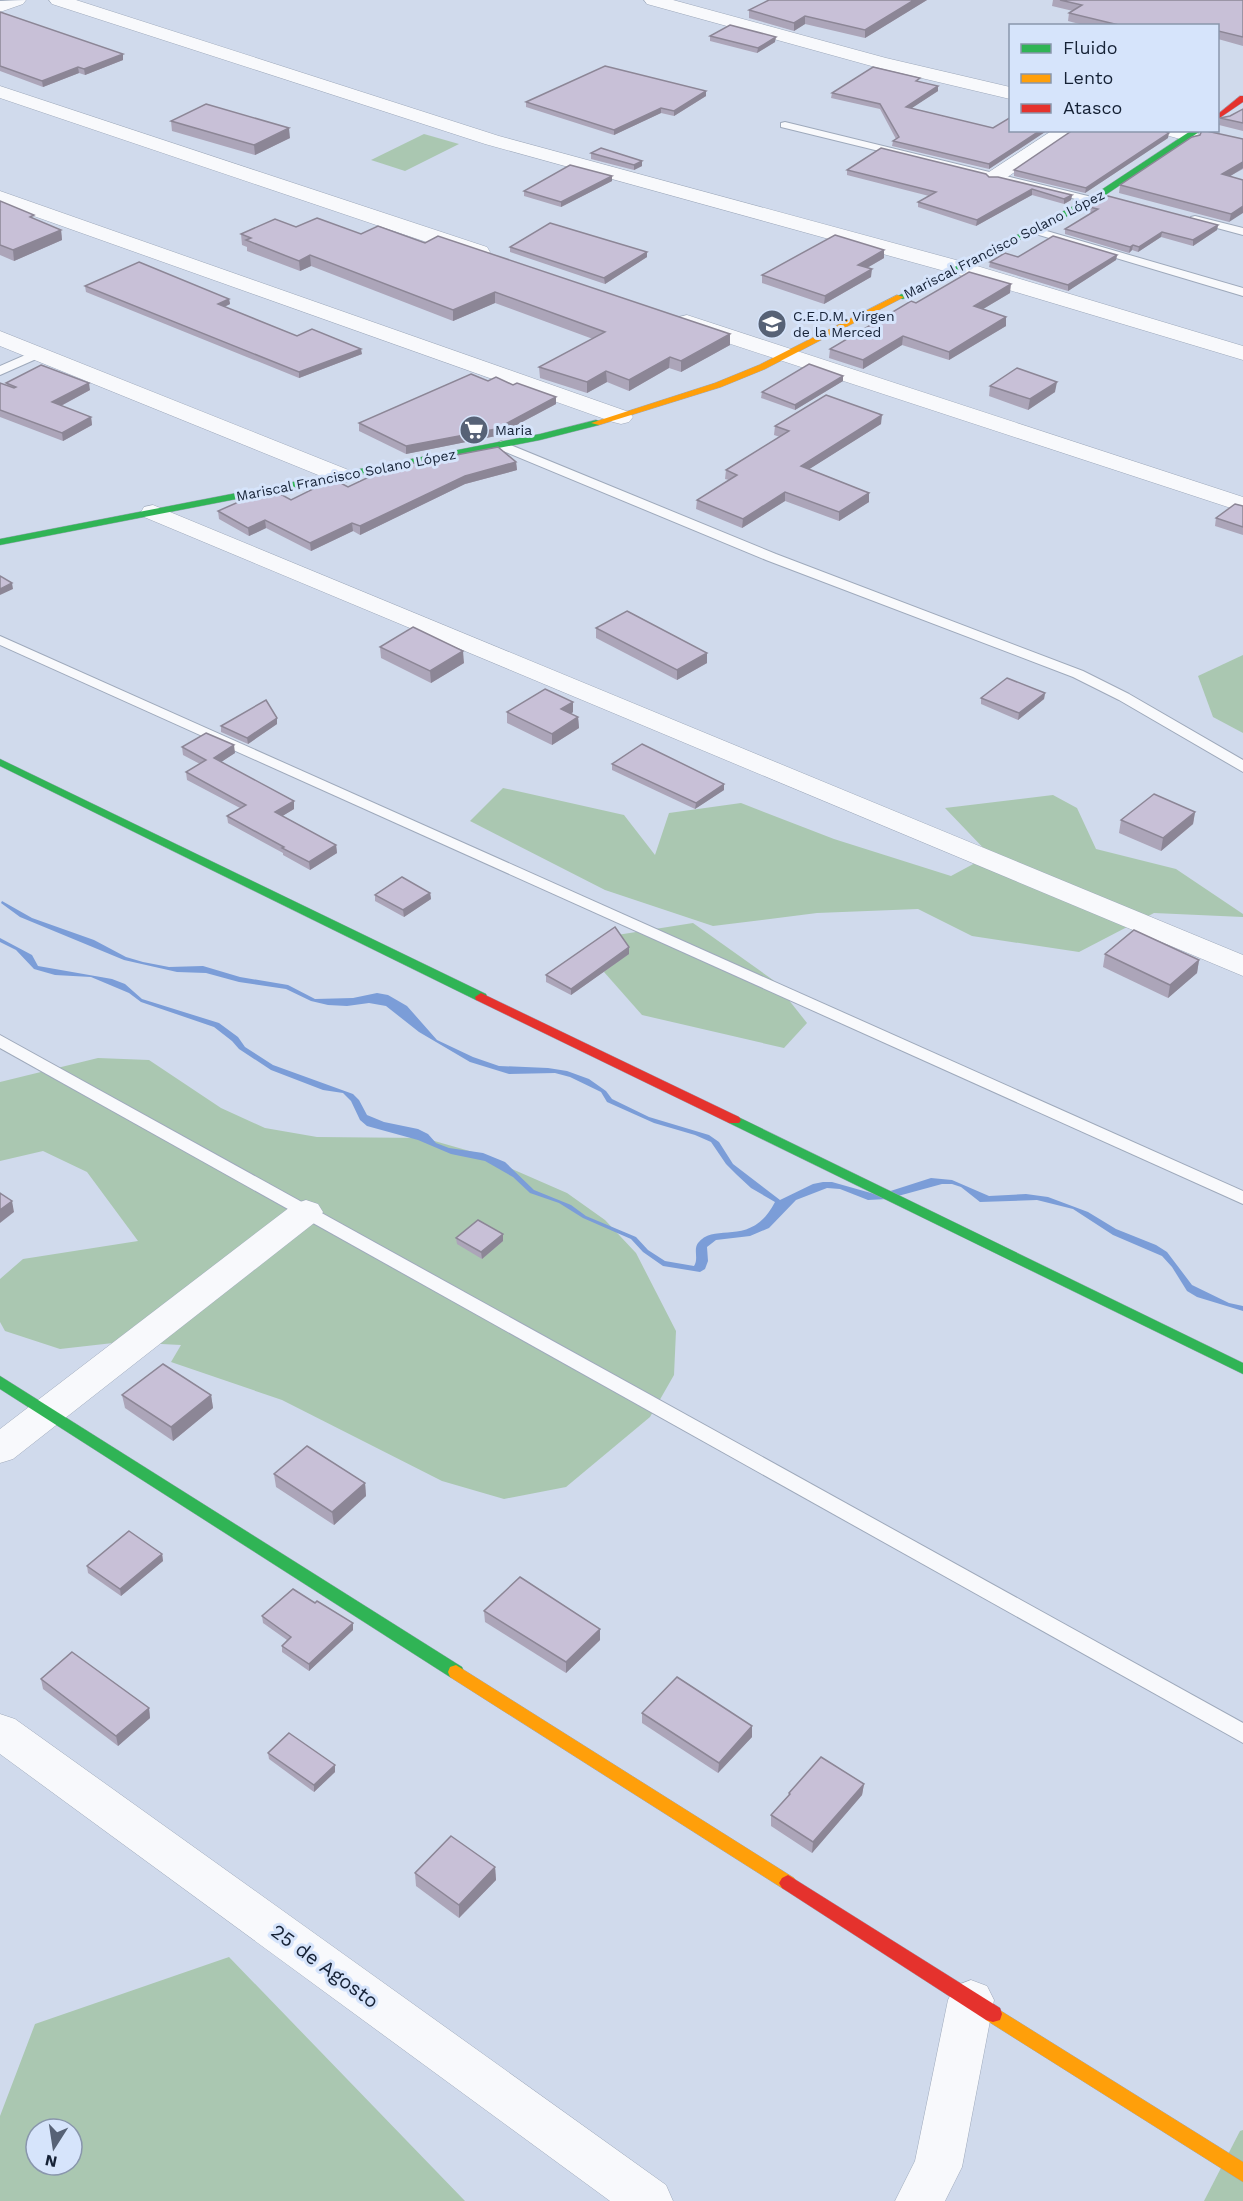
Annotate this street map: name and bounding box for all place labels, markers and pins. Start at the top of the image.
school or university icon: C.E.D.M. Virgen de la Merced [756,308,788,340]
place label: C.E.D.M. Virgen de la Merced [793,308,895,340]
supermarket icon: Maria [458,414,490,446]
place label: Maria [495,422,532,438]

